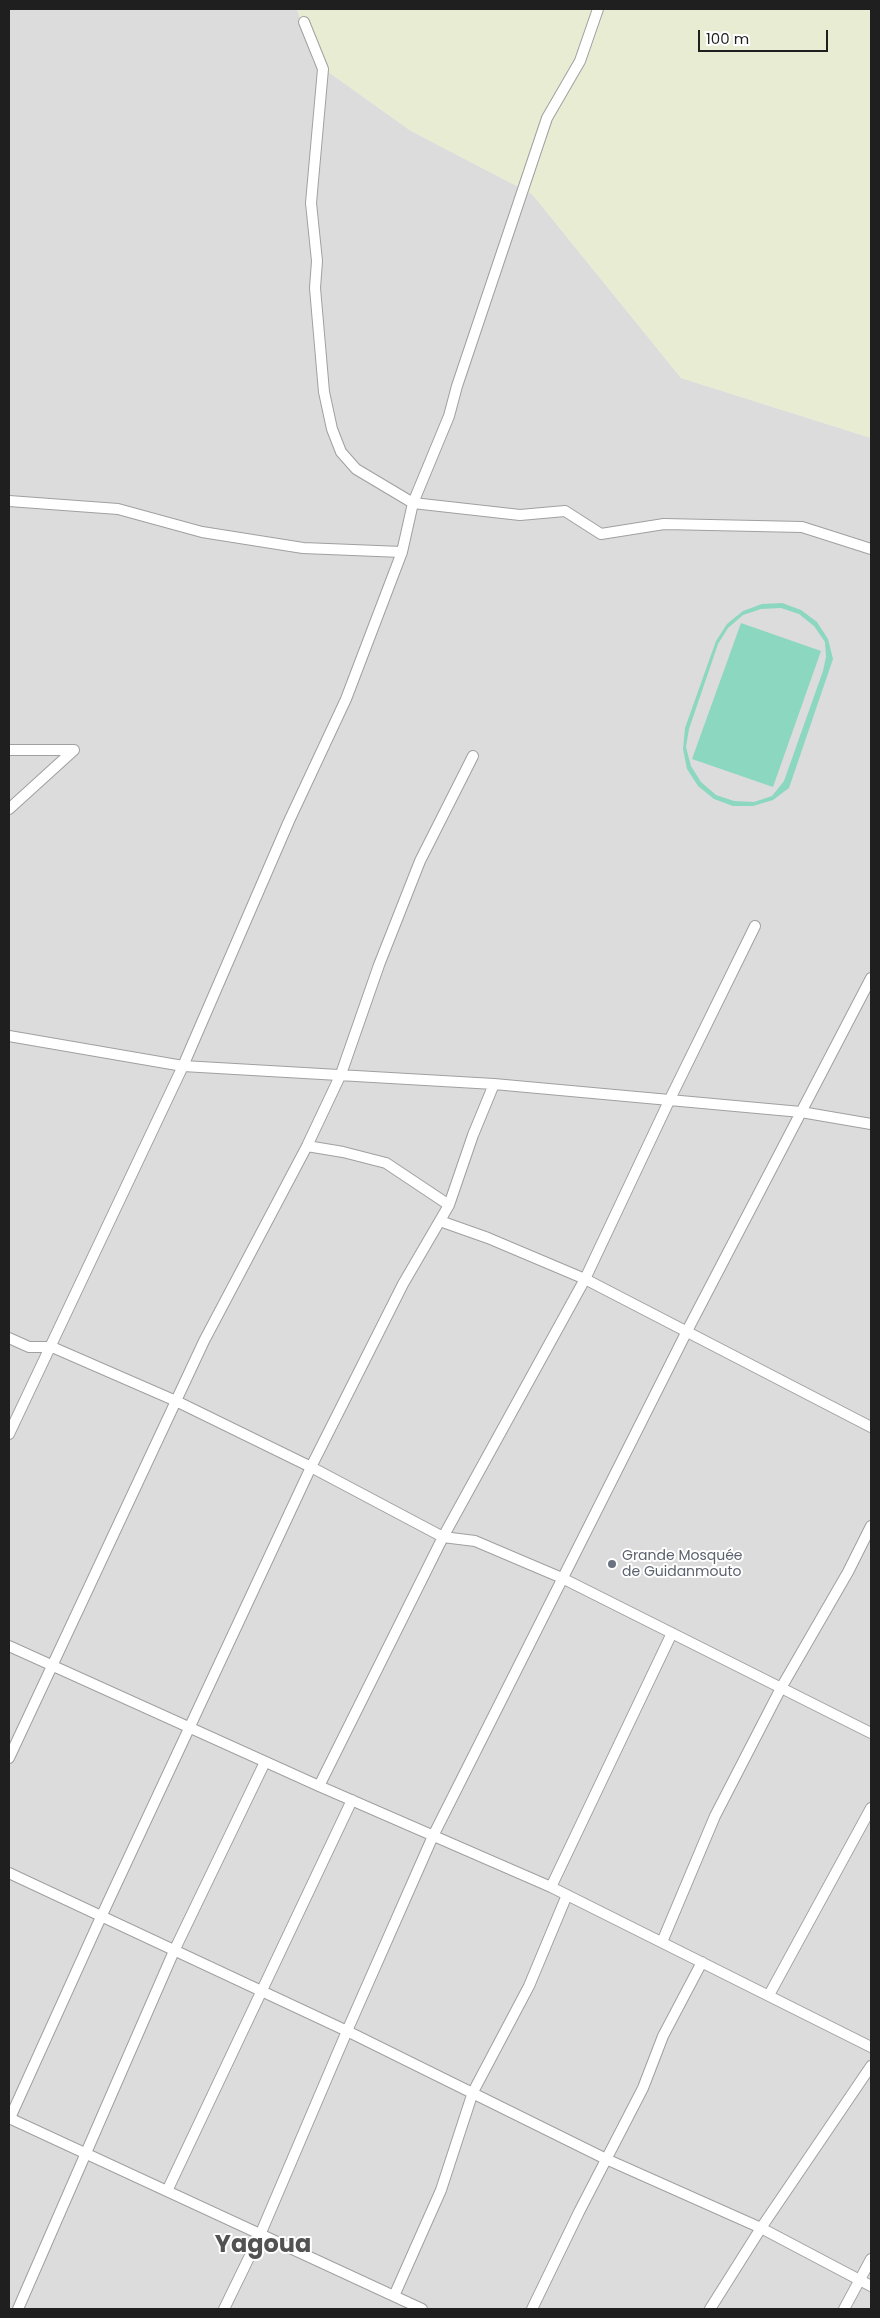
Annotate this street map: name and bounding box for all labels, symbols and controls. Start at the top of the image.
scale bar [700,20,830,52]
text: 100 m [706,28,749,49]
place label: Grande Mosquée de Guidanmouto [622,1548,743,1580]
marker: Grande Mosquée de Guidanmouto [606,1558,618,1570]
district label: Yagoua [215,2232,311,2260]

